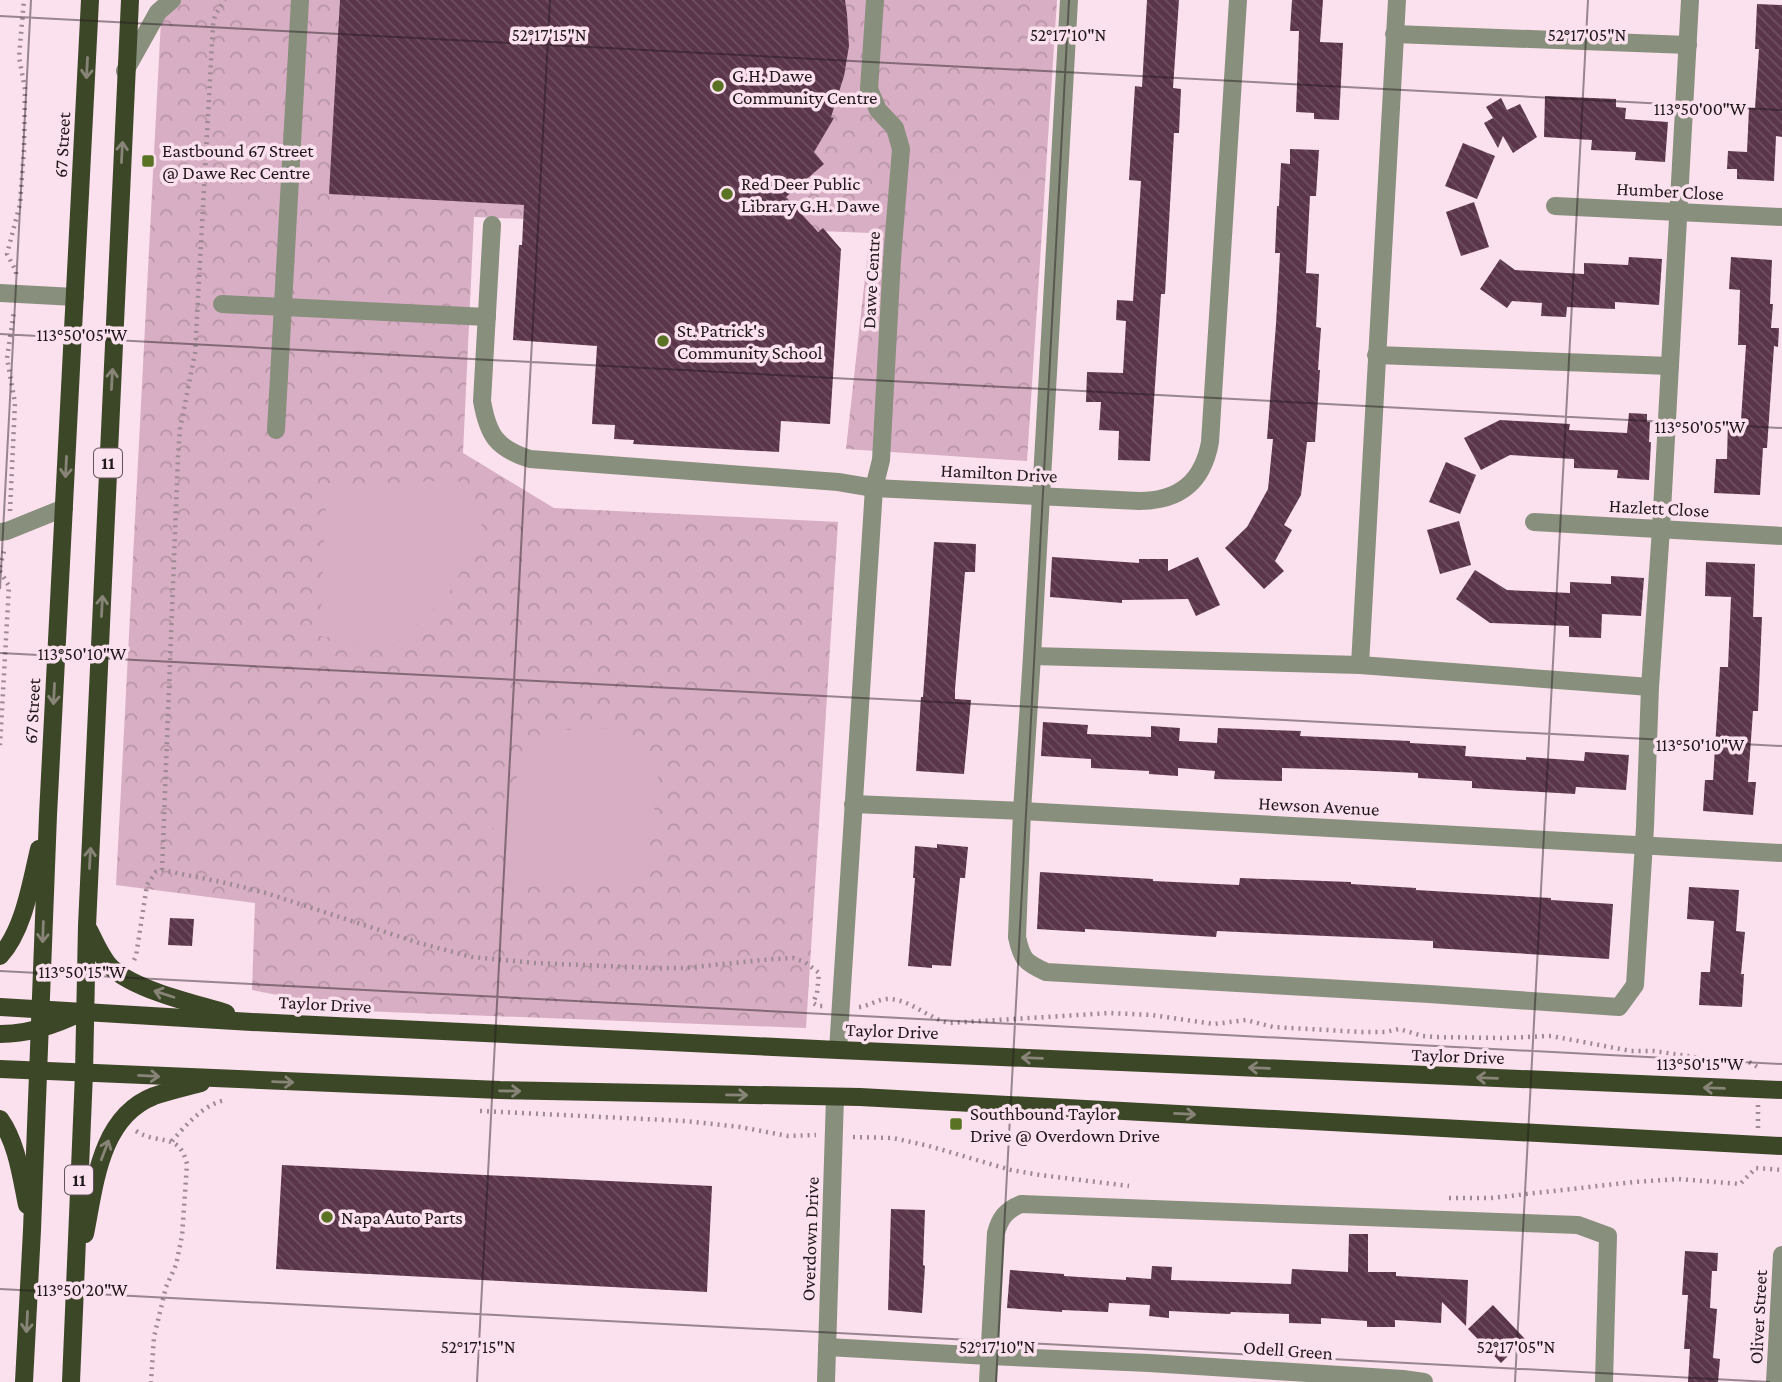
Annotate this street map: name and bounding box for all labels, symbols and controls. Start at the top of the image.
text: 52°17'15"N [511,25,587,45]
text: 52°17'10"N [1030,25,1107,45]
text: 52°17'05"N [1548,25,1627,45]
one-way arrow [80,56,93,79]
place label: G.H. Dawe Community Centre [732,65,877,108]
marker: G.H. Dawe Community Centre [710,78,726,94]
text: 113°50'00"W [1654,99,1747,119]
street label: 67 Street [50,111,74,178]
place label: Eastbound 67 Street @ Dawe Rec Centre [162,140,314,183]
one-way arrow [115,141,128,164]
marker: Eastbound 67 Street @ Dawe Rec Centre [140,153,156,169]
place label: Red Deer Public Library G.H. Dawe [741,173,880,216]
street label: Humber Close [1616,178,1724,204]
marker: Red Deer Public Library G.H. Dawe [719,186,735,202]
street label: Dawe Centre [858,231,884,329]
place label: St. Patrick's Community School [677,320,823,363]
text: 113°50'05"W [37,325,128,345]
marker: St. Patrick's Community School [655,333,671,349]
one-way arrow [105,368,118,391]
text: 113°50'05"W [1655,417,1746,437]
road number: 11 [94,448,122,477]
one-way arrow [59,455,72,478]
street label: Hamilton Drive [940,459,1058,487]
street label: Hazlett Close [1608,495,1710,521]
one-way arrow [95,595,108,618]
text: 113°50'10"W [38,644,127,664]
street label: 67 Street [20,677,44,744]
one-way arrow [47,682,60,705]
text: 113°50'10"W [1656,735,1745,755]
street label: Hewson Avenue [1258,792,1380,820]
one-way arrow [84,847,97,870]
one-way arrow [37,921,50,944]
text: 113°50'15"W [38,962,126,982]
one-way arrow [153,986,175,999]
street label: Taylor Drive [278,991,372,1017]
street label: Taylor Drive [845,1019,939,1043]
street label: Taylor Drive [1411,1044,1505,1068]
one-way arrow [1021,1052,1044,1065]
text: 113°50'15"W [1656,1054,1744,1074]
one-way arrow [1248,1062,1271,1075]
one-way arrow [137,1070,160,1083]
one-way arrow [1475,1071,1498,1084]
one-way arrow [271,1075,294,1088]
one-way arrow [1703,1081,1726,1094]
one-way arrow [498,1084,521,1097]
one-way arrow [726,1088,749,1102]
place label: Southbound Taylor Drive @ Overdown Drive [970,1103,1160,1146]
one-way arrow [1173,1108,1196,1121]
marker: Southbound Taylor Drive @ Overdown Drive [948,1116,964,1132]
one-way arrow [100,1139,113,1161]
road number: 11 [65,1166,93,1195]
street label: Overdown Drive [797,1176,823,1302]
place label: Napa Auto Parts [341,1207,463,1228]
marker: Napa Auto Parts [319,1209,335,1225]
street label: Oliver Street [1745,1269,1771,1365]
text: 113°50'20"W [36,1280,128,1300]
one-way arrow [20,1310,33,1333]
street label: Odell Green [1242,1336,1334,1364]
text: 52°17'15"N [440,1337,516,1357]
text: 52°17'10"N [959,1337,1036,1357]
text: 52°17'05"N [1477,1337,1556,1357]

